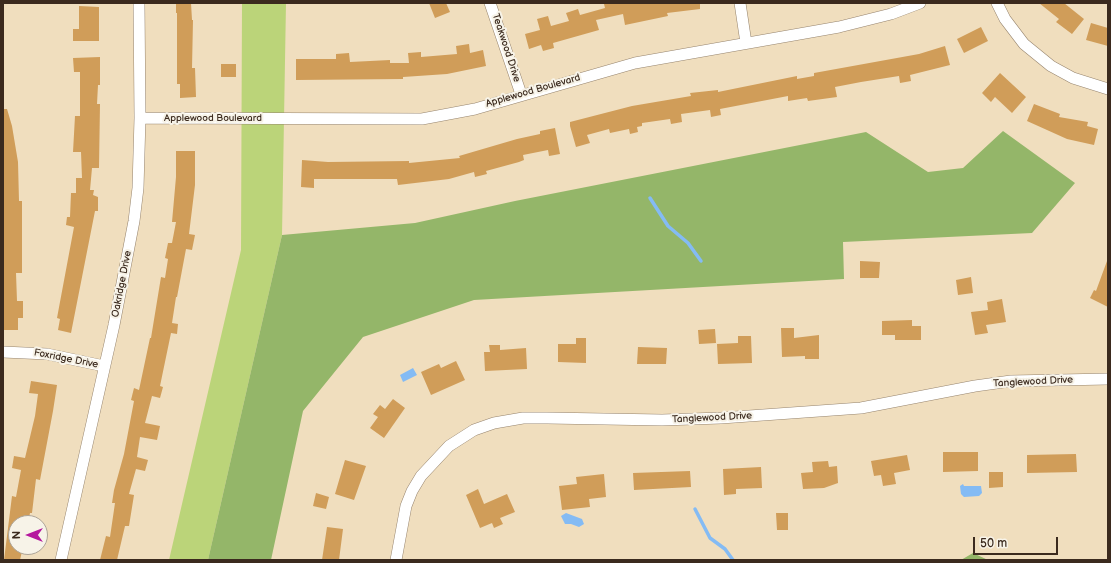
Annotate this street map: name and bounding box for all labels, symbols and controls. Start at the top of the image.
street label: Teakwood Drive [489,12,523,84]
street label: Applewood Boulevard [484,72,582,110]
street label: Applewood Boulevard [164,112,262,124]
street label: Oakridge Drive [110,250,134,318]
street label: Foxridge Drive [33,347,99,371]
street label: Tanglewood Drive [993,374,1073,390]
street label: Tanglewood Drive [672,410,752,426]
north arrow [8,515,48,555]
scale bar [975,529,1060,555]
text: N [10,531,23,539]
text: 50 m [980,536,1007,551]

